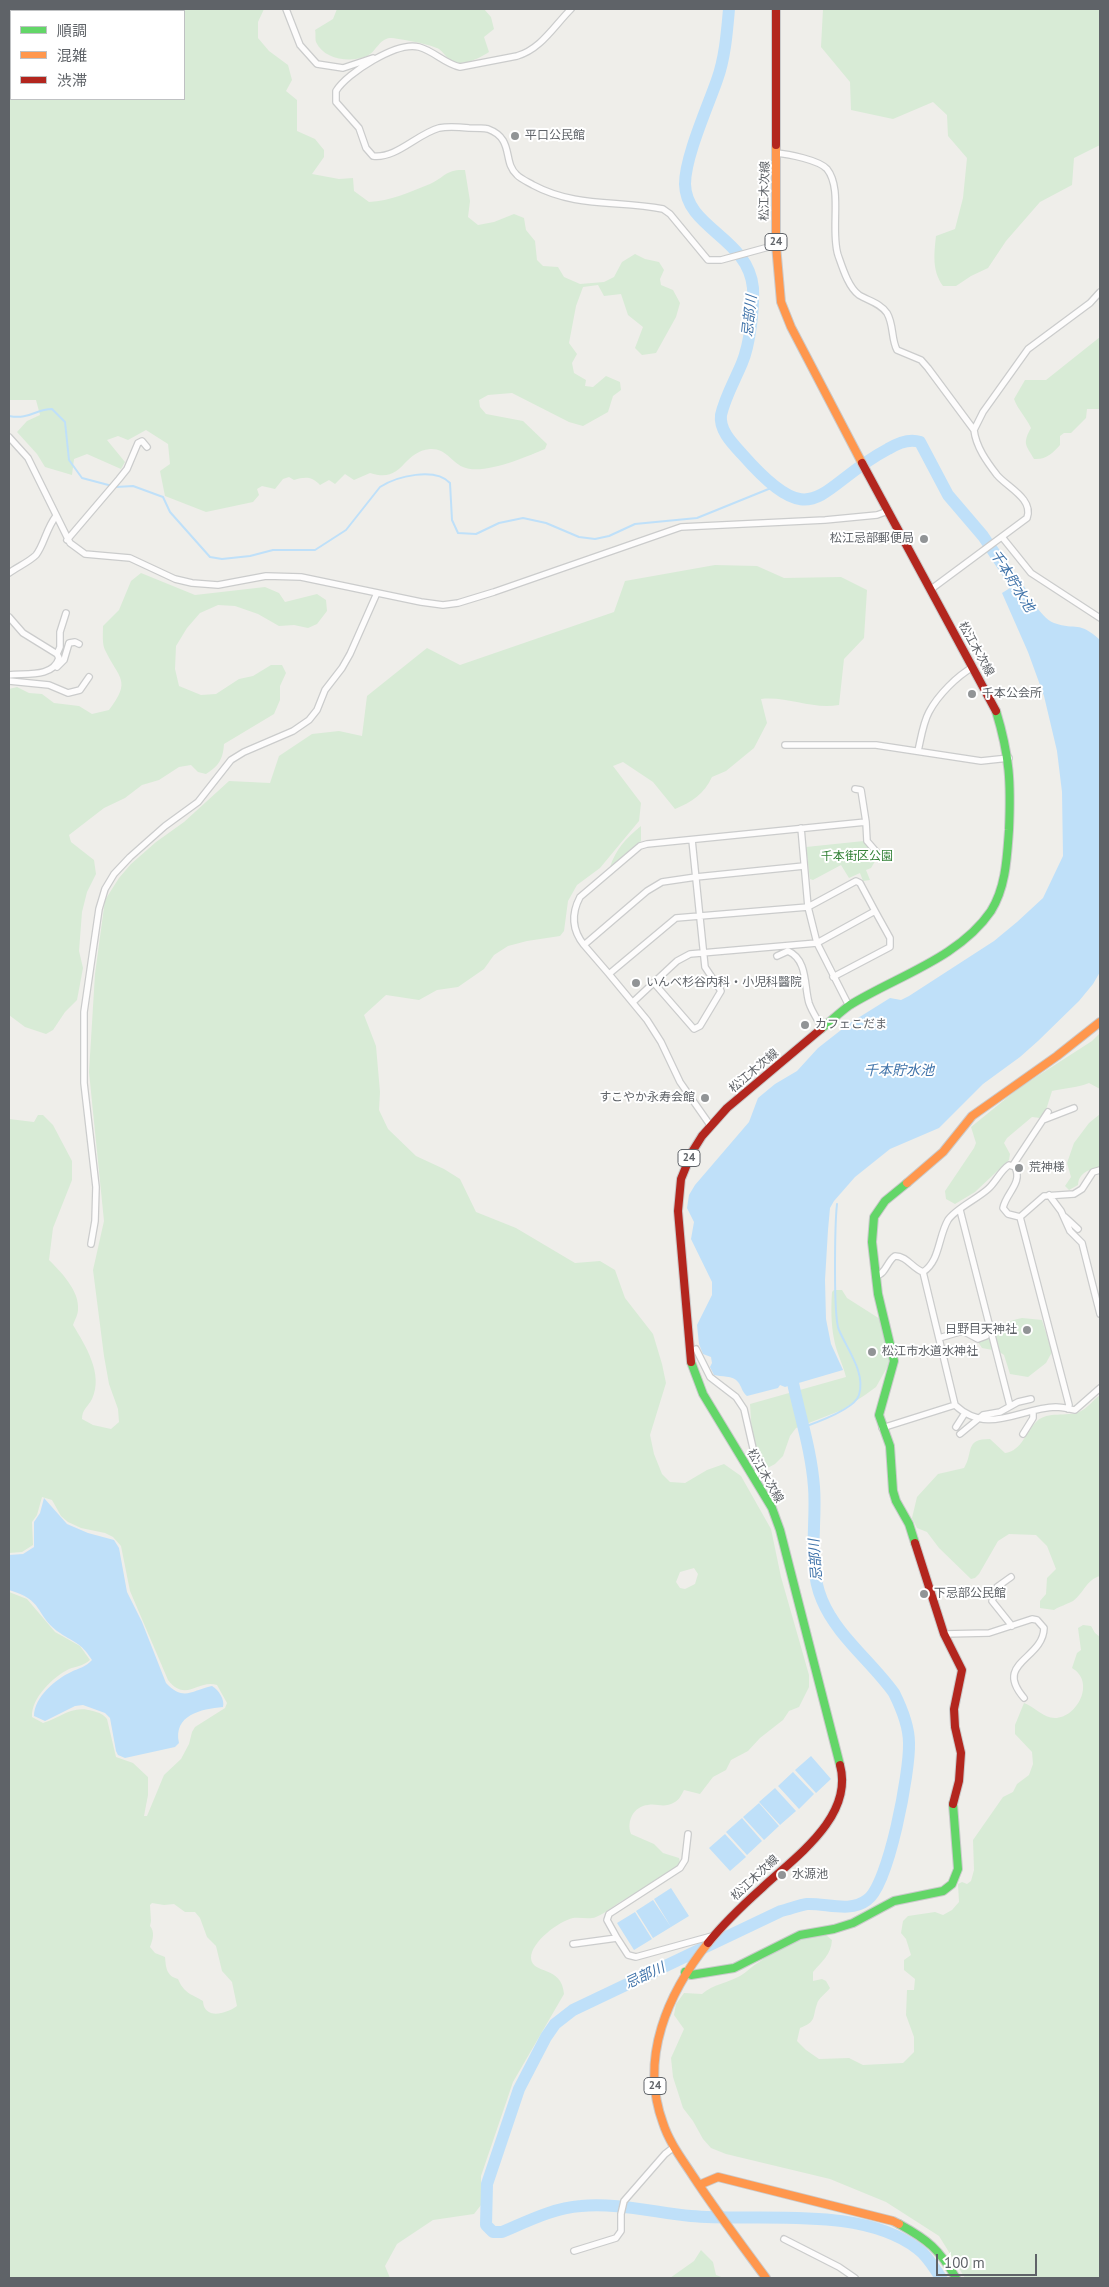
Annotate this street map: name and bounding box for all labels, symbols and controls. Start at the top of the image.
legend [10,10,185,100]
text: 順調 [57,21,87,40]
text: 混雑 [57,46,87,65]
text: 渋滞 [57,71,87,90]
place label: 平口公民館 [525,129,585,143]
marker: 平口公民館 [509,130,521,142]
street label: 松江木次線 [757,161,773,221]
road number: 24 [765,233,787,250]
water label: 忌部川 [739,294,761,338]
place label: 松江忌部郵便局 [830,532,914,546]
marker: 松江忌部郵便局 [918,533,930,545]
water label: 千本貯水池 [986,547,1038,615]
street label: 松江木次線 [955,619,997,679]
place label: 千本公会所 [982,687,1042,701]
marker: 千本公会所 [966,688,978,700]
park label: 千本街区公園 [821,850,893,864]
place label: いんべ杉谷内科・小児科醫院 [646,976,802,990]
marker: いんべ杉谷内科・小児科醫院 [630,977,642,989]
place label: カフェこだま [815,1018,887,1032]
marker: カフェこだま [799,1019,811,1031]
street label: 松江木次線 [726,1046,782,1096]
water label: 千本貯水池 [864,1063,934,1079]
place label: すこやか永寿会館 [599,1091,695,1105]
marker: すこやか永寿会館 [699,1092,711,1104]
road number: 24 [678,1150,700,1166]
place label: 荒神様 [1029,1161,1065,1175]
marker: 荒神様 [1013,1162,1025,1174]
place label: 日野目天神社 [945,1323,1017,1337]
marker: 日野目天神社 [1021,1324,1033,1336]
place label: 松江市水道水神社 [882,1345,978,1359]
marker: 松江市水道水神社 [866,1346,878,1358]
street label: 松江木次線 [744,1446,786,1506]
water label: 忌部川 [806,1538,826,1582]
place label: 下忌部公民館 [934,1587,1006,1601]
marker: 下忌部公民館 [918,1588,930,1600]
street label: 松江木次線 [728,1852,782,1904]
place label: 水源池 [792,1868,828,1882]
marker: 水源池 [776,1869,788,1881]
water label: 忌部川 [622,1960,668,1992]
road number: 24 [644,2078,666,2094]
scale bar [939,2244,1040,2276]
text: 100 m [944,2253,985,2272]

